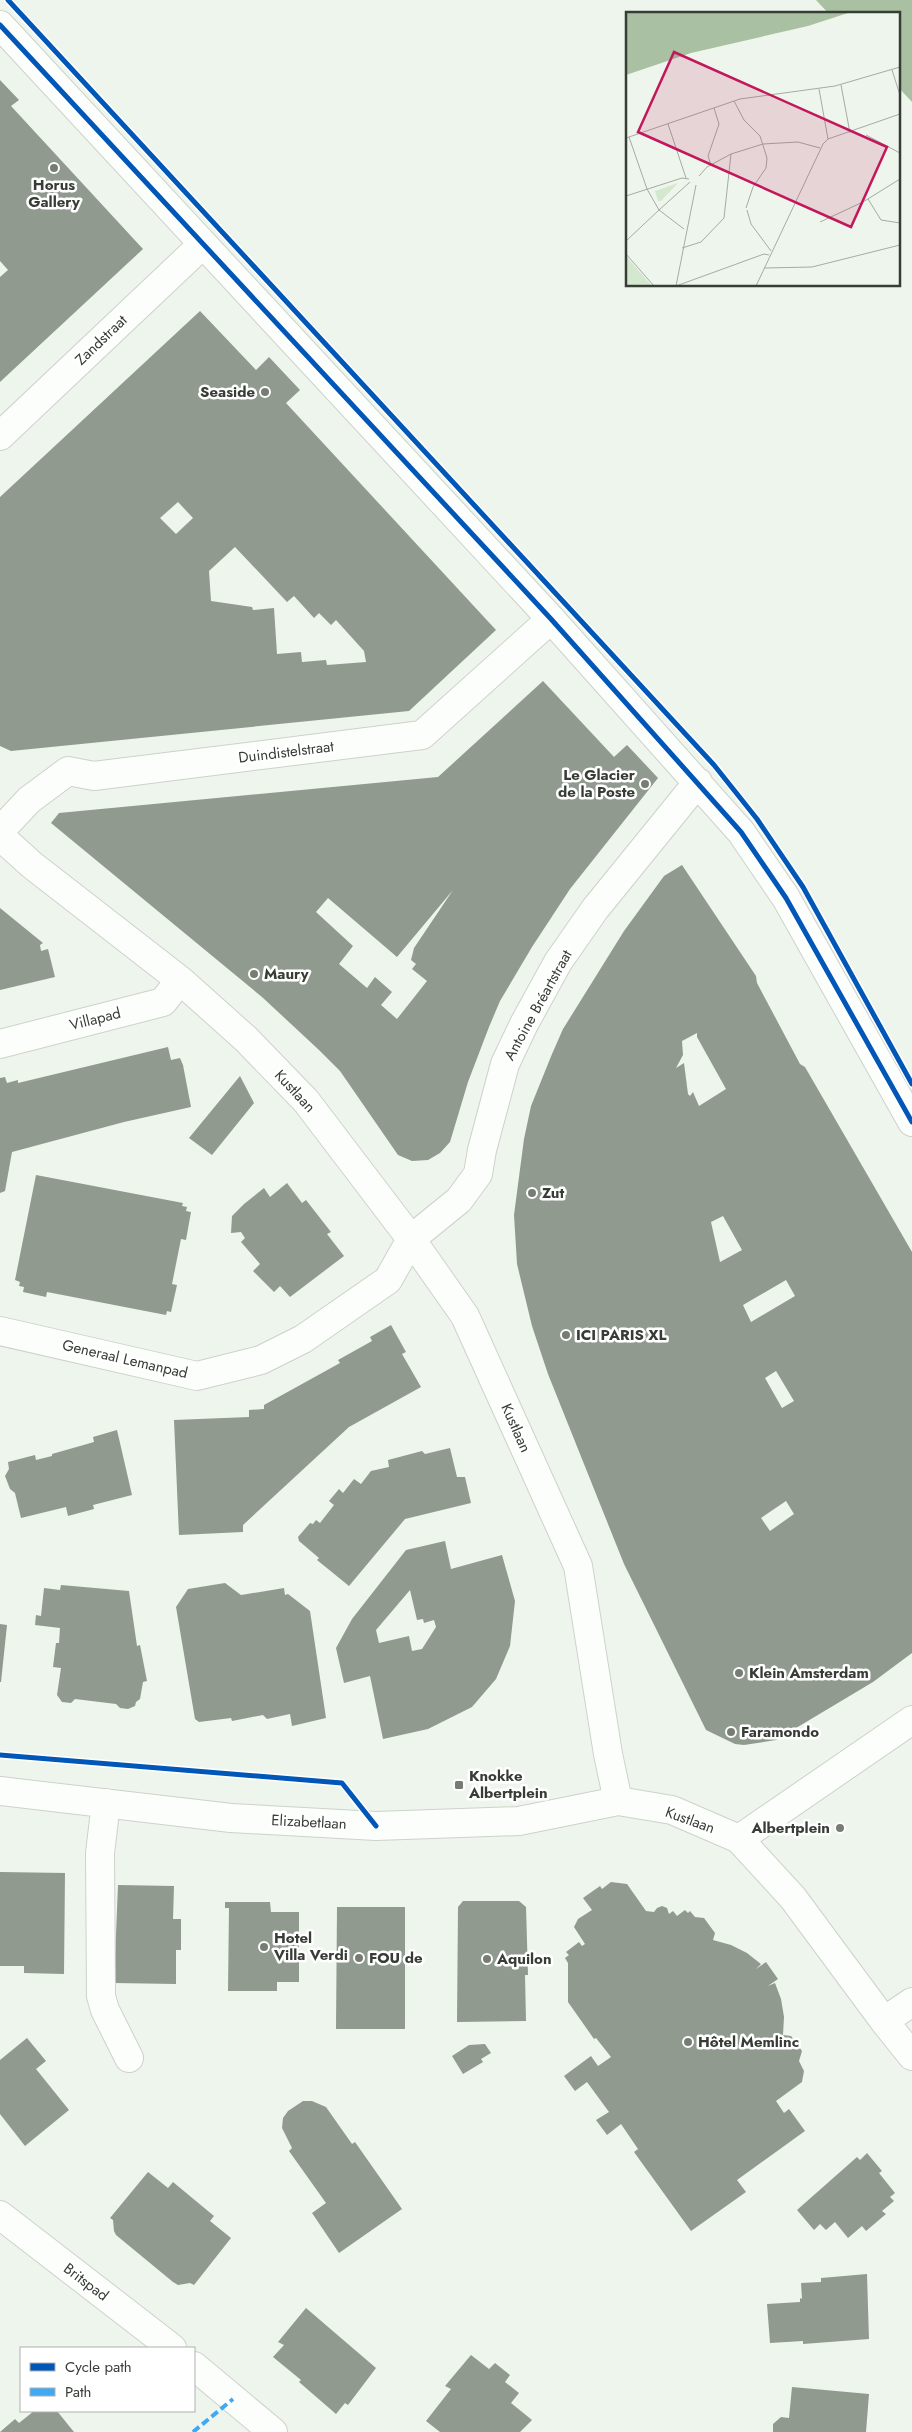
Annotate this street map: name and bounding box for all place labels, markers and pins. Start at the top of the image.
marker: Horus Gallery [48,162,60,174]
place label: Horus Gallery [28,174,80,213]
place label: Seaside [200,381,255,403]
marker: Seaside [259,386,271,398]
place label: Le Glacier de la Poste [558,764,636,803]
marker: Le Glacier de la Poste [639,778,651,790]
place label: Maury [264,963,309,985]
marker: Maury [248,968,260,980]
place label: Zut [542,1182,564,1204]
marker: Zut [526,1187,538,1199]
place label: ICI PARIS XL [576,1324,667,1346]
marker: ICI PARIS XL [560,1329,572,1341]
place label: Klein Amsterdam [749,1662,869,1684]
marker: Klein Amsterdam [733,1667,745,1679]
place label: Faramondo [741,1721,819,1743]
marker: Faramondo [725,1726,737,1738]
place label: Knokke Albertplein [468,1765,548,1804]
marker: Knokke Albertplein [453,1779,465,1791]
place label: Albertplein [750,1817,830,1839]
marker: Albertplein [834,1822,846,1834]
place label: Hotel Villa Verdi [273,1927,348,1966]
marker: Hotel Villa Verdi [258,1941,270,1953]
place label: FOU de [369,1947,423,1969]
place label: Aquilon [496,1948,552,1970]
marker: FOU de [353,1952,365,1964]
marker: Aquilon [481,1953,493,1965]
place label: Hôtel Memlinc [698,2031,799,2053]
marker: Hôtel Memlinc [682,2036,694,2048]

